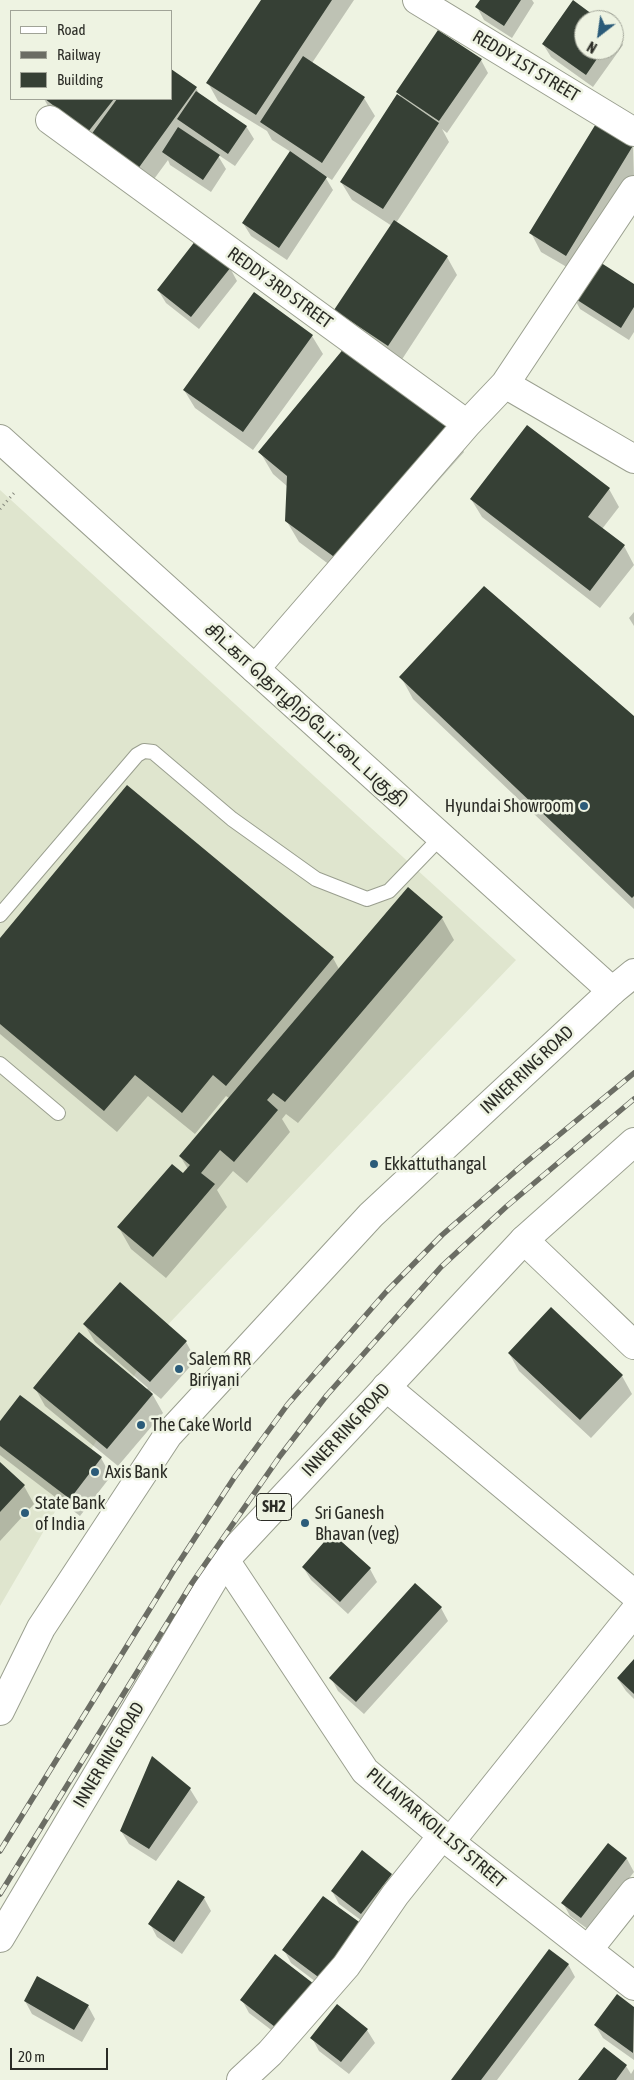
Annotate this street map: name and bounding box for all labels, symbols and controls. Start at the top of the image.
legend [10,10,172,100]
north arrow [574,10,624,60]
text: Road [57,21,86,38]
street label: REDDY 1ST STREET [469,26,583,106]
text: N [584,38,600,56]
text: Railway [57,46,101,63]
text: Building [57,71,103,88]
street label: REDDY 3RD STREET [223,243,337,333]
street label: சிட்கா தொழிற்பேட்டை பகுதி [200,618,412,812]
place label: Hyundai Showroom [445,795,574,817]
marker: Hyundai Showroom [578,800,590,812]
street label: INNER RING ROAD [476,1021,578,1119]
place label: Ekkattuthangal [384,1153,486,1175]
marker: Ekkattuthangal [368,1158,380,1170]
place label: Salem RR Biriyani [189,1348,251,1390]
marker: Salem RR Biriyani [173,1363,185,1375]
street label: INNER RING ROAD [297,1379,395,1481]
place label: The Cake World [151,1414,252,1436]
marker: The Cake World [135,1419,147,1431]
place label: Axis Bank [105,1461,168,1483]
marker: Axis Bank [89,1466,101,1478]
place label: State Bank of India [35,1492,105,1535]
road number: SH2 [256,1494,292,1520]
place label: Sri Ganesh Bhavan (veg) [315,1502,399,1545]
marker: State Bank of India [19,1507,31,1519]
marker: Sri Ganesh Bhavan (veg) [299,1517,311,1529]
street label: INNER RING ROAD [69,1698,149,1812]
street label: PILLAIYAR KOIL 1ST STREET [362,1763,510,1893]
scale bar [12,2038,110,2070]
text: 20 m [18,2048,45,2065]

